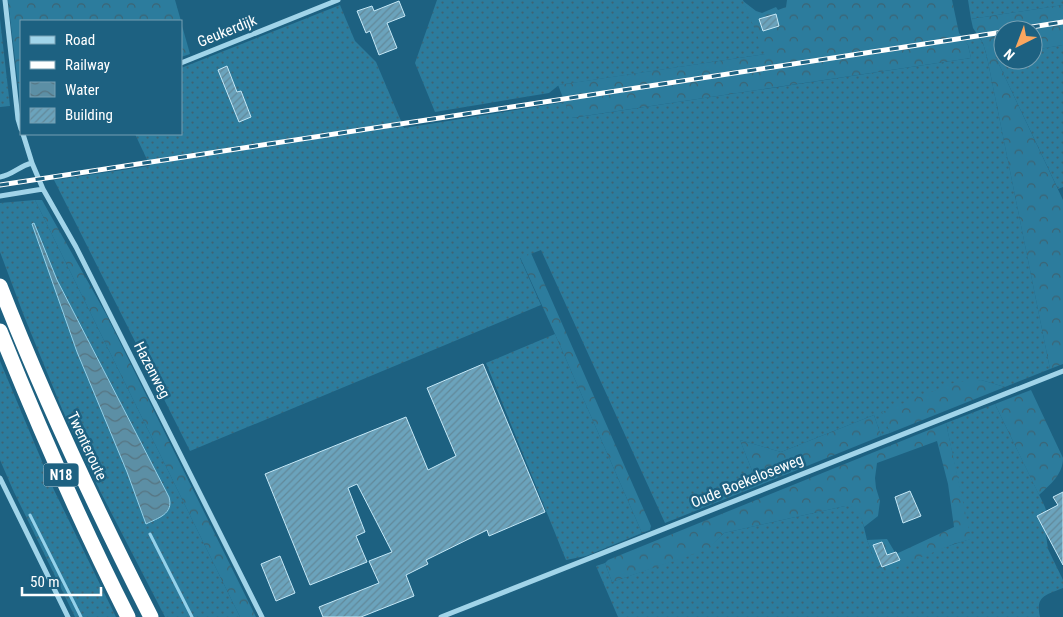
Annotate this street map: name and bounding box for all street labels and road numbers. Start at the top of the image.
street label: Geukerdijk [195,11,259,51]
street label: Hazenweg [130,339,174,401]
street label: Twenteroute [63,409,111,483]
street label: Oude Boekeloseweg [688,450,806,512]
road number: N18 [44,464,78,486]

